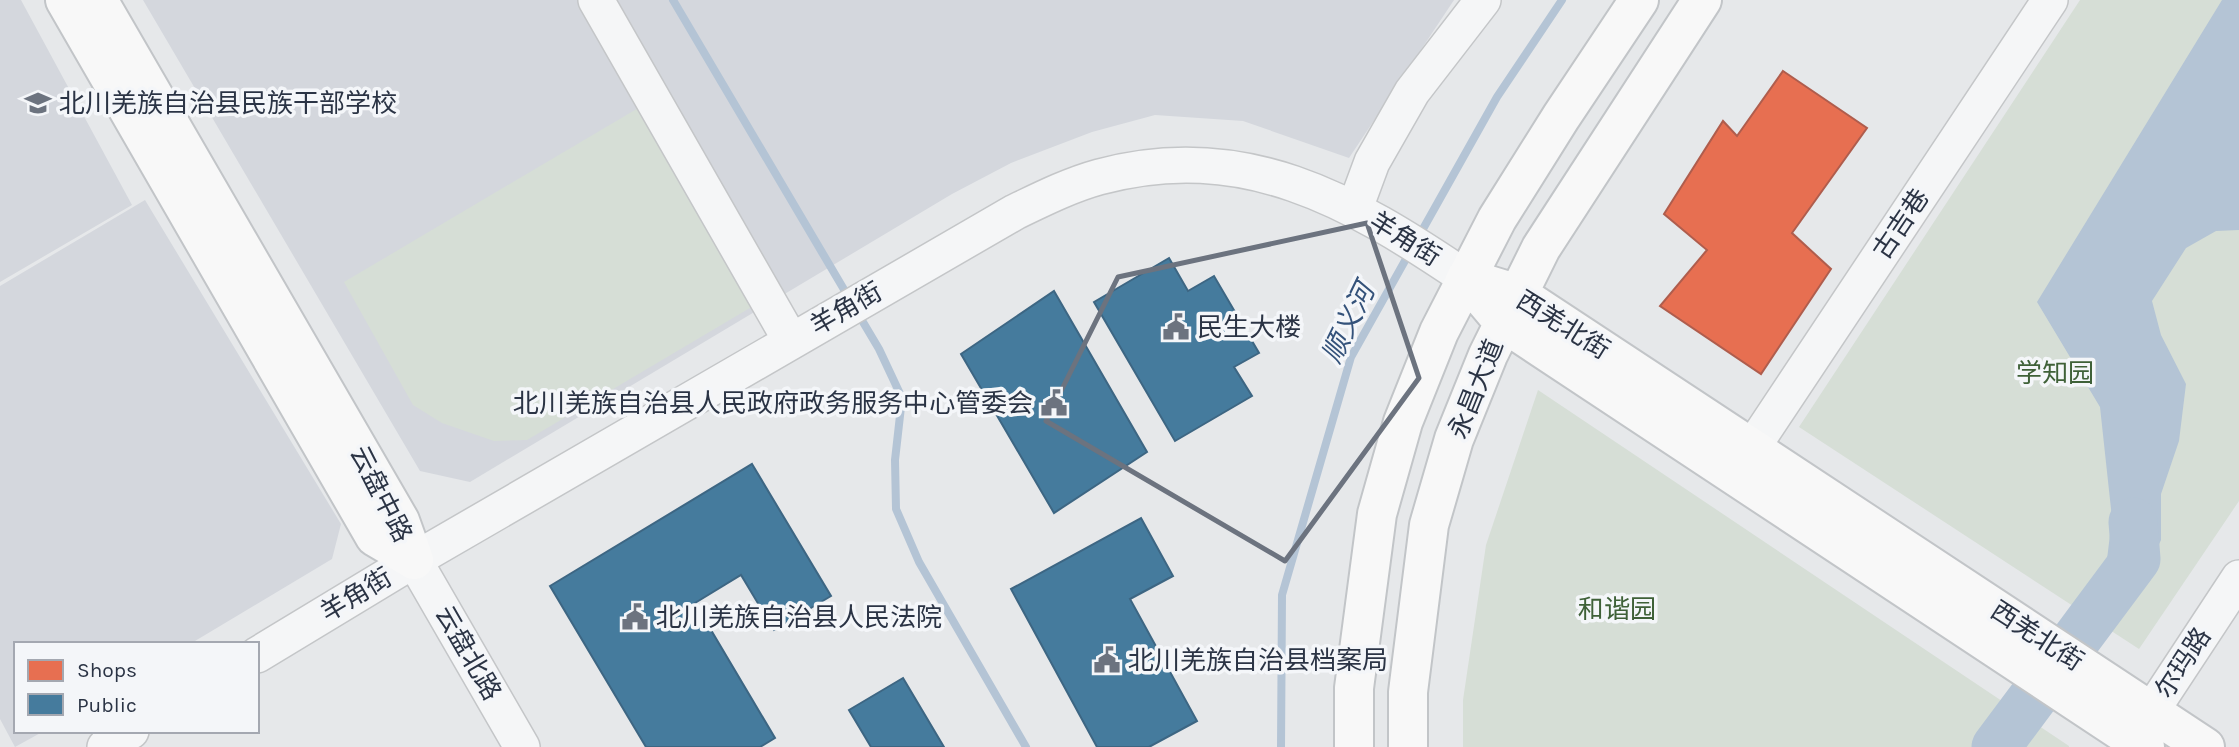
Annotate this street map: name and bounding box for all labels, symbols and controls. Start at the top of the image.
school or university icon: 北川羌族自治县民族干部学校 [23,88,53,118]
place label: 北川羌族自治县民族干部学校 [59,88,397,119]
street label: 古吉巷 [1866,183,1936,265]
street label: 羊角街 [1364,205,1446,273]
water label: 顺义河 [1315,274,1383,368]
street label: 羊角街 [804,276,888,342]
street label: 西羌北街 [1511,284,1615,366]
public building icon: 民生大楼 [1161,312,1191,342]
place label: 民生大楼 [1197,312,1301,343]
street label: 永昌大道 [1442,335,1510,443]
park label: 学知园 [2016,358,2094,389]
place label: 北川羌族自治县人民政府政务服务中心管委会 [513,388,1033,419]
public building icon: 北川羌族自治县人民政府政务服务中心管委会 [1039,388,1069,418]
street label: 云盘中路 [344,441,418,547]
street label: 羊角街 [315,562,397,628]
park label: 和谐园 [1578,594,1656,625]
street label: 西羌北街 [1985,595,2089,677]
street label: 云盘北路 [429,600,507,706]
public building icon: 北川羌族自治县人民法院 [620,602,650,632]
place label: 北川羌族自治县人民法院 [656,602,942,633]
street label: 尔玛路 [2149,622,2217,704]
legend [14,642,259,733]
public building icon: 北川羌族自治县档案局 [1092,645,1122,675]
place label: 北川羌族自治县档案局 [1128,645,1388,676]
text: Shops [77,658,137,682]
text: Public [77,693,137,717]

